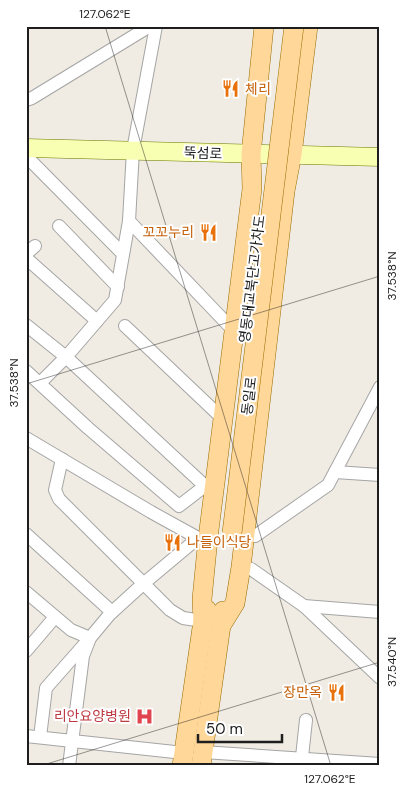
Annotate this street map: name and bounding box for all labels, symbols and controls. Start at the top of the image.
text: 127.062°E [79,6,131,22]
restaurant icon: 체리 [221,79,241,99]
place label: 체리 [245,80,271,98]
street label: 뚝섬로 [183,143,223,163]
street label: 영동대교북단고가차도 [235,214,269,344]
restaurant icon: 꼬꼬누리 [198,222,218,242]
place label: 꼬꼬누리 [142,223,194,241]
text: 37.538°N [384,251,400,301]
text: 37.538°N [6,358,22,408]
street label: 동일로 [238,376,260,416]
restaurant icon: 나들이식당 [163,532,183,552]
place label: 나들이식당 [187,533,252,551]
text: 37.540°N [384,637,400,687]
restaurant icon: 장만옥 [326,682,346,702]
place label: 장만옥 [283,683,322,701]
hospital icon: 리안요양병원 [135,706,155,726]
place label: 리안요양병원 [54,707,131,725]
scale bar [198,712,282,744]
text: 50 m [206,719,243,739]
text: 127.062°E [304,771,356,787]

